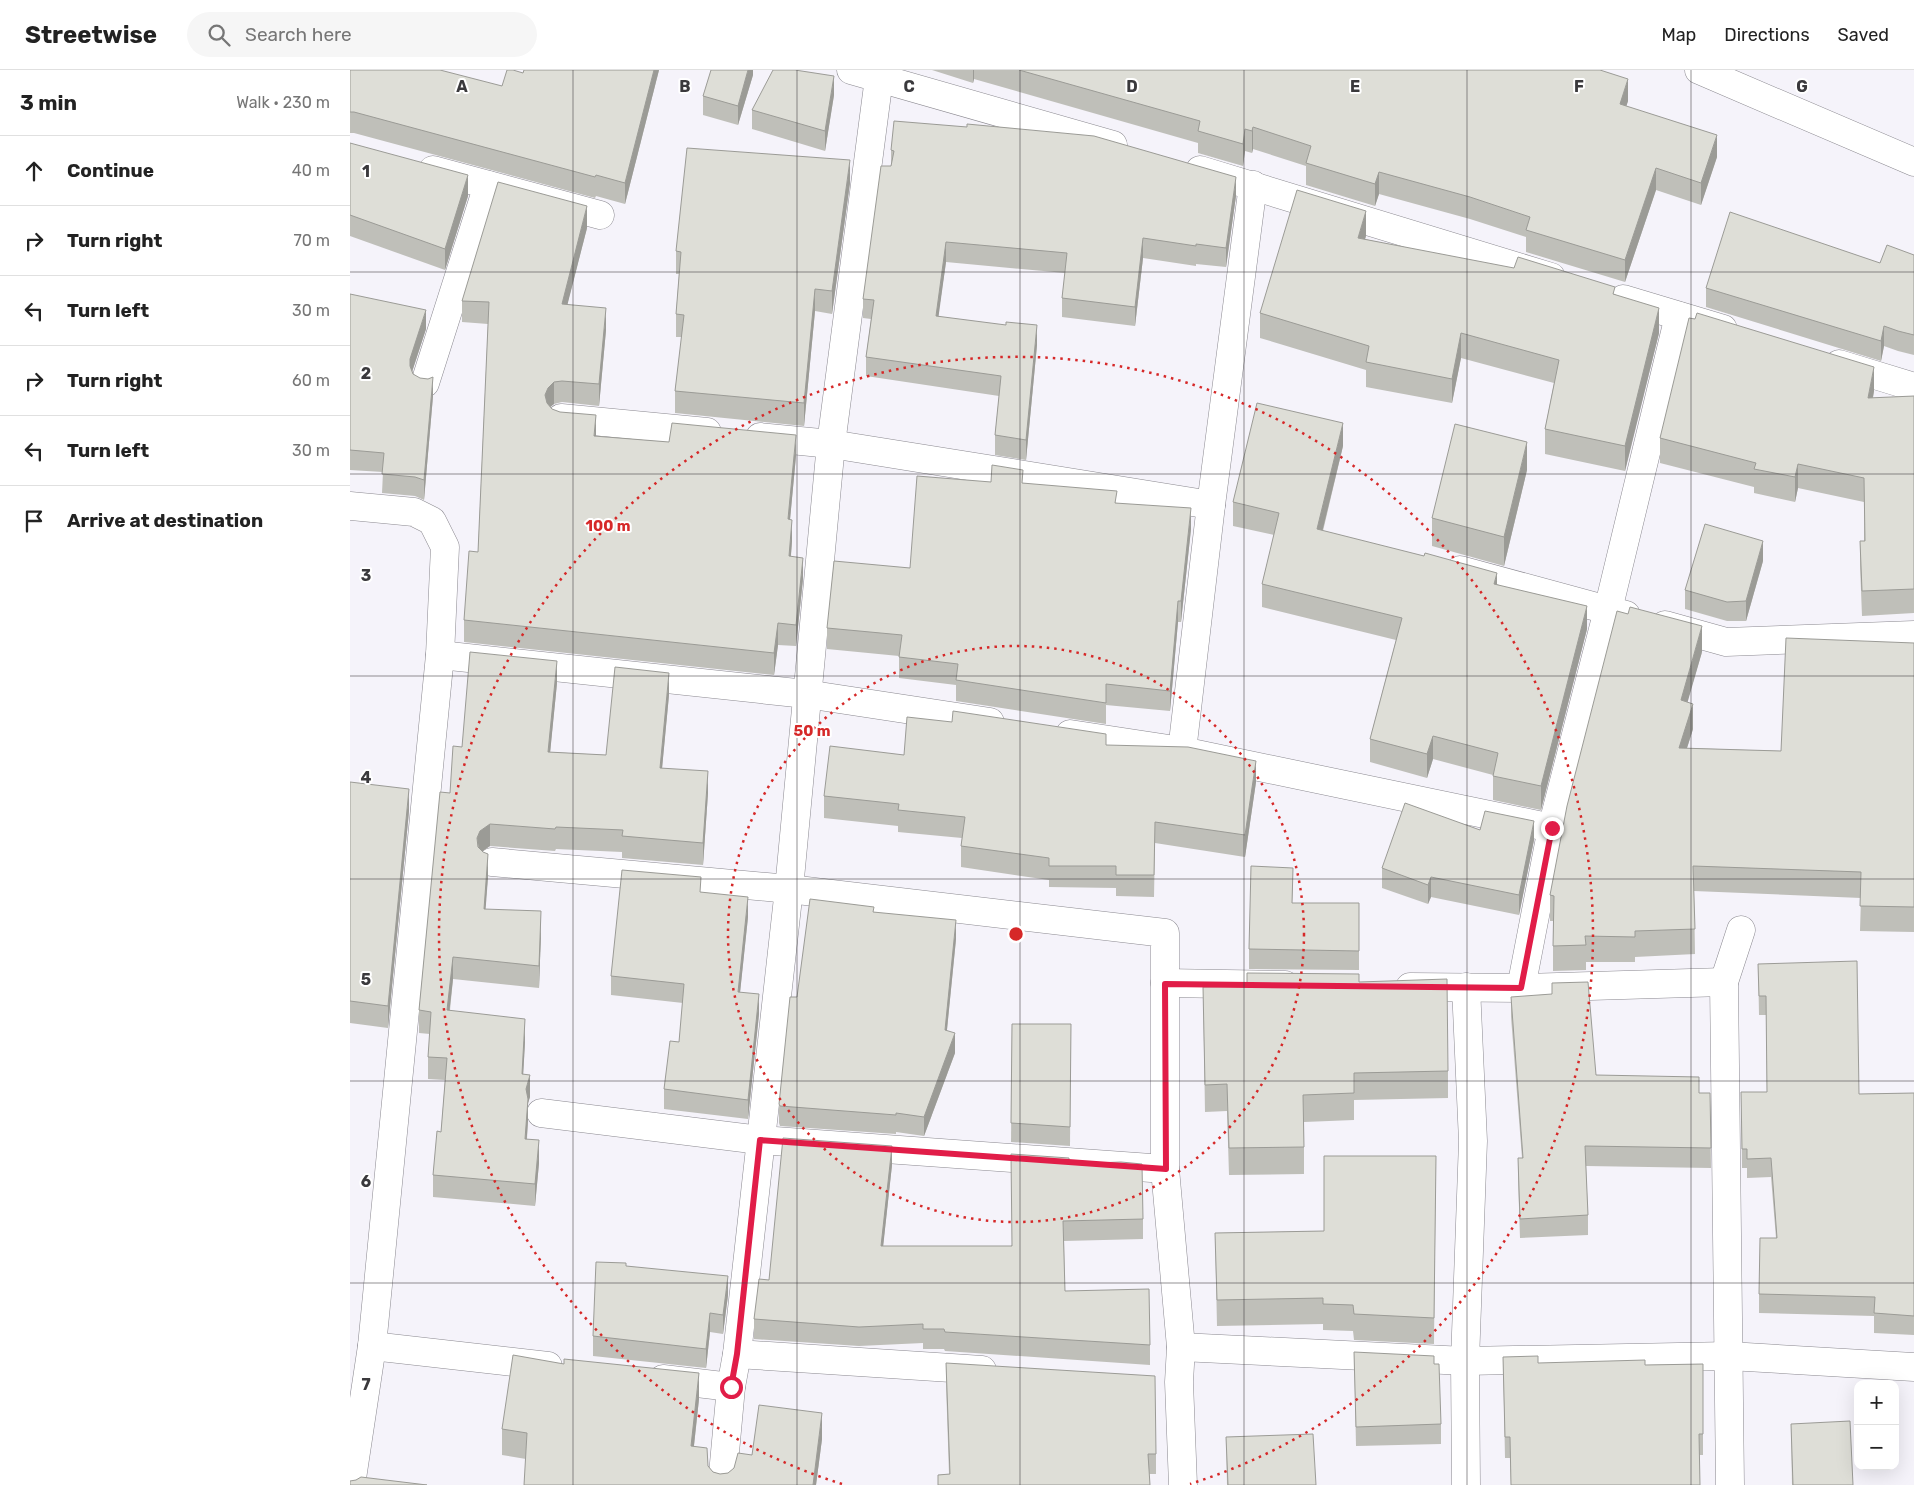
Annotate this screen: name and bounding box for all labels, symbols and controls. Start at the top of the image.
search box [187,12,537,57]
text: Streetwise [25,21,157,49]
icon: search [205,21,233,49]
text: Search here [245,23,352,46]
text: Map [1661,24,1696,46]
text: Directions [1724,24,1810,46]
text: Saved [1838,24,1889,46]
text: A [456,77,468,96]
text: B [679,77,691,96]
text: C [903,77,915,96]
text: D [1126,77,1138,96]
text: E [1350,77,1360,96]
text: F [1574,77,1584,96]
text: G [1796,77,1808,96]
text: 3 min [20,90,77,115]
text: Walk · 230 m [236,93,330,112]
icon: ahead [20,157,48,185]
text: Continue [67,159,154,182]
text: 40 m [292,161,330,180]
text: 1 [362,162,370,181]
icon: right [20,227,48,255]
text: Turn right [67,229,162,252]
text: 70 m [293,231,330,250]
icon: left [20,297,48,325]
text: Turn left [67,299,149,322]
text: 30 m [292,301,330,320]
text: 2 [361,364,371,383]
icon: right [20,367,48,395]
text: Turn right [67,369,162,392]
text: 60 m [292,371,330,390]
icon: left [20,437,48,465]
text: Turn left [67,439,149,462]
text: 30 m [292,441,330,460]
icon: arrive [20,507,48,535]
text: Arrive at destination [67,509,263,532]
text: 100 m [586,517,630,535]
text: 3 [361,566,371,585]
text: 50 m [794,722,830,740]
text: 4 [361,768,372,787]
route end [1541,817,1564,840]
centre of rings [1007,925,1025,943]
text: 5 [361,970,371,989]
text: 6 [361,1172,371,1191]
text: 7 [361,1375,371,1394]
route start [720,1376,743,1399]
map controls [1854,1380,1899,1470]
button: + [1854,1380,1899,1425]
button: − [1854,1425,1899,1470]

